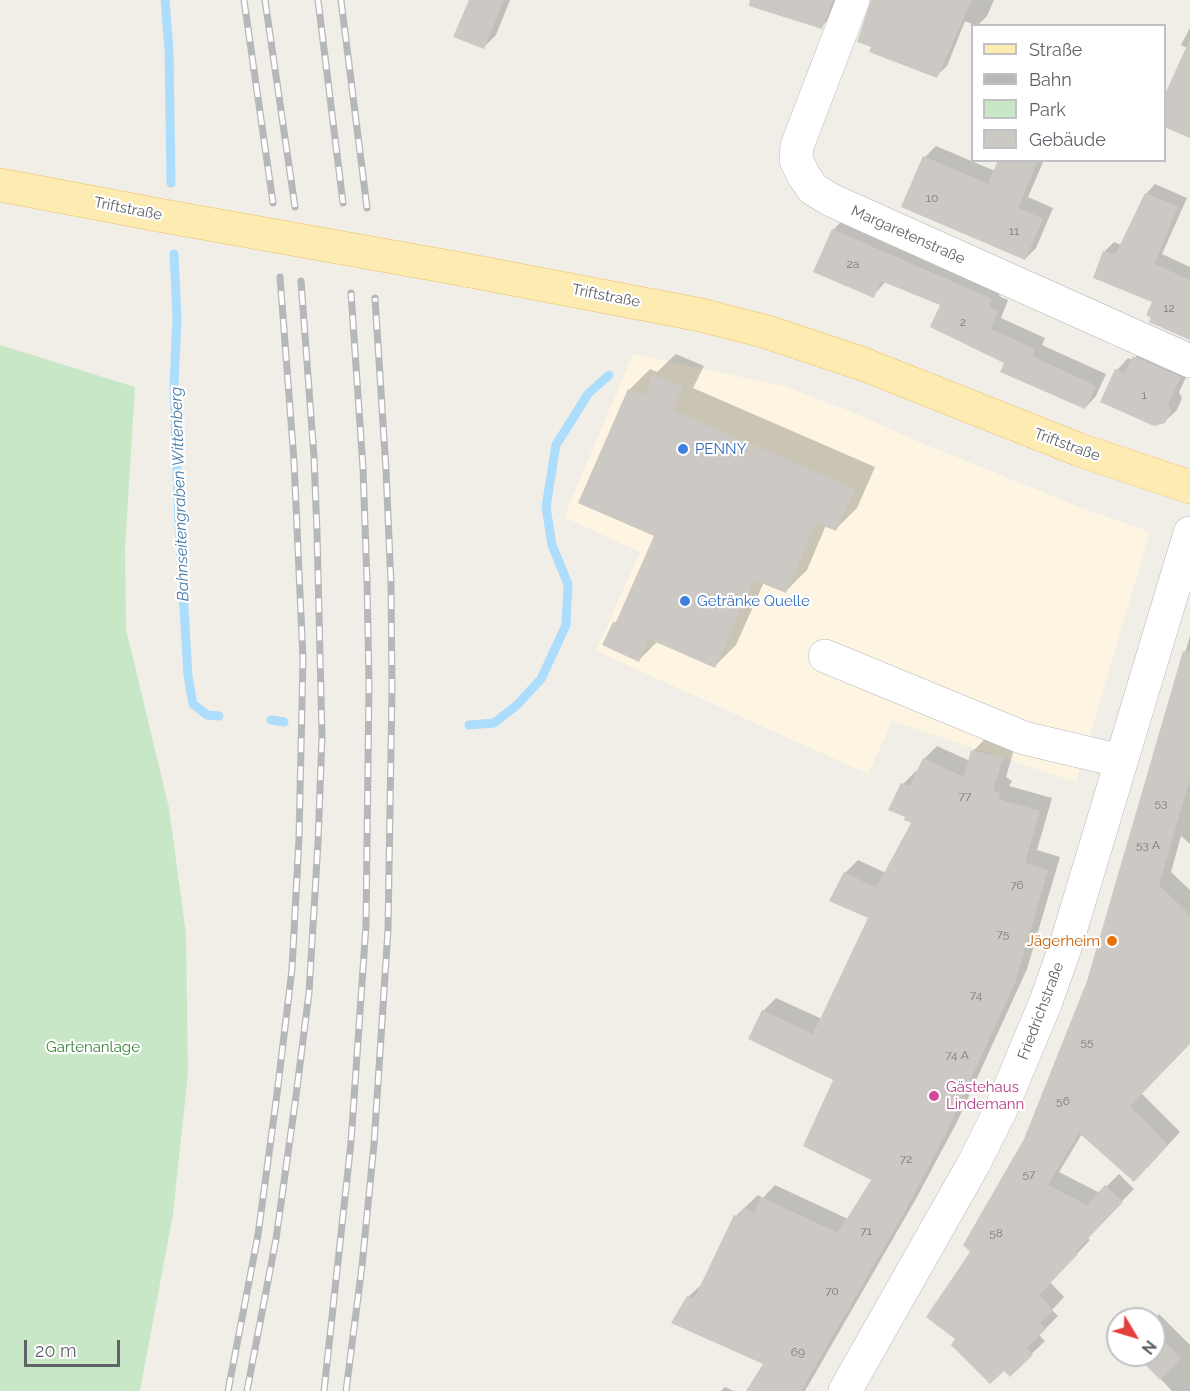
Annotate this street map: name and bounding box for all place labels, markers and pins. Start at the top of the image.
place label: PENNY [695,440,746,458]
marker: PENNY [676,442,690,456]
place label: Getränke Quelle [697,592,810,610]
marker: Getränke Quelle [678,594,692,608]
place label: Jägerheim [1027,932,1100,950]
marker: Jägerheim [1105,934,1119,948]
place label: Gästehaus Lindemann [946,1078,1024,1113]
marker: Gästehaus Lindemann [927,1089,941,1103]

